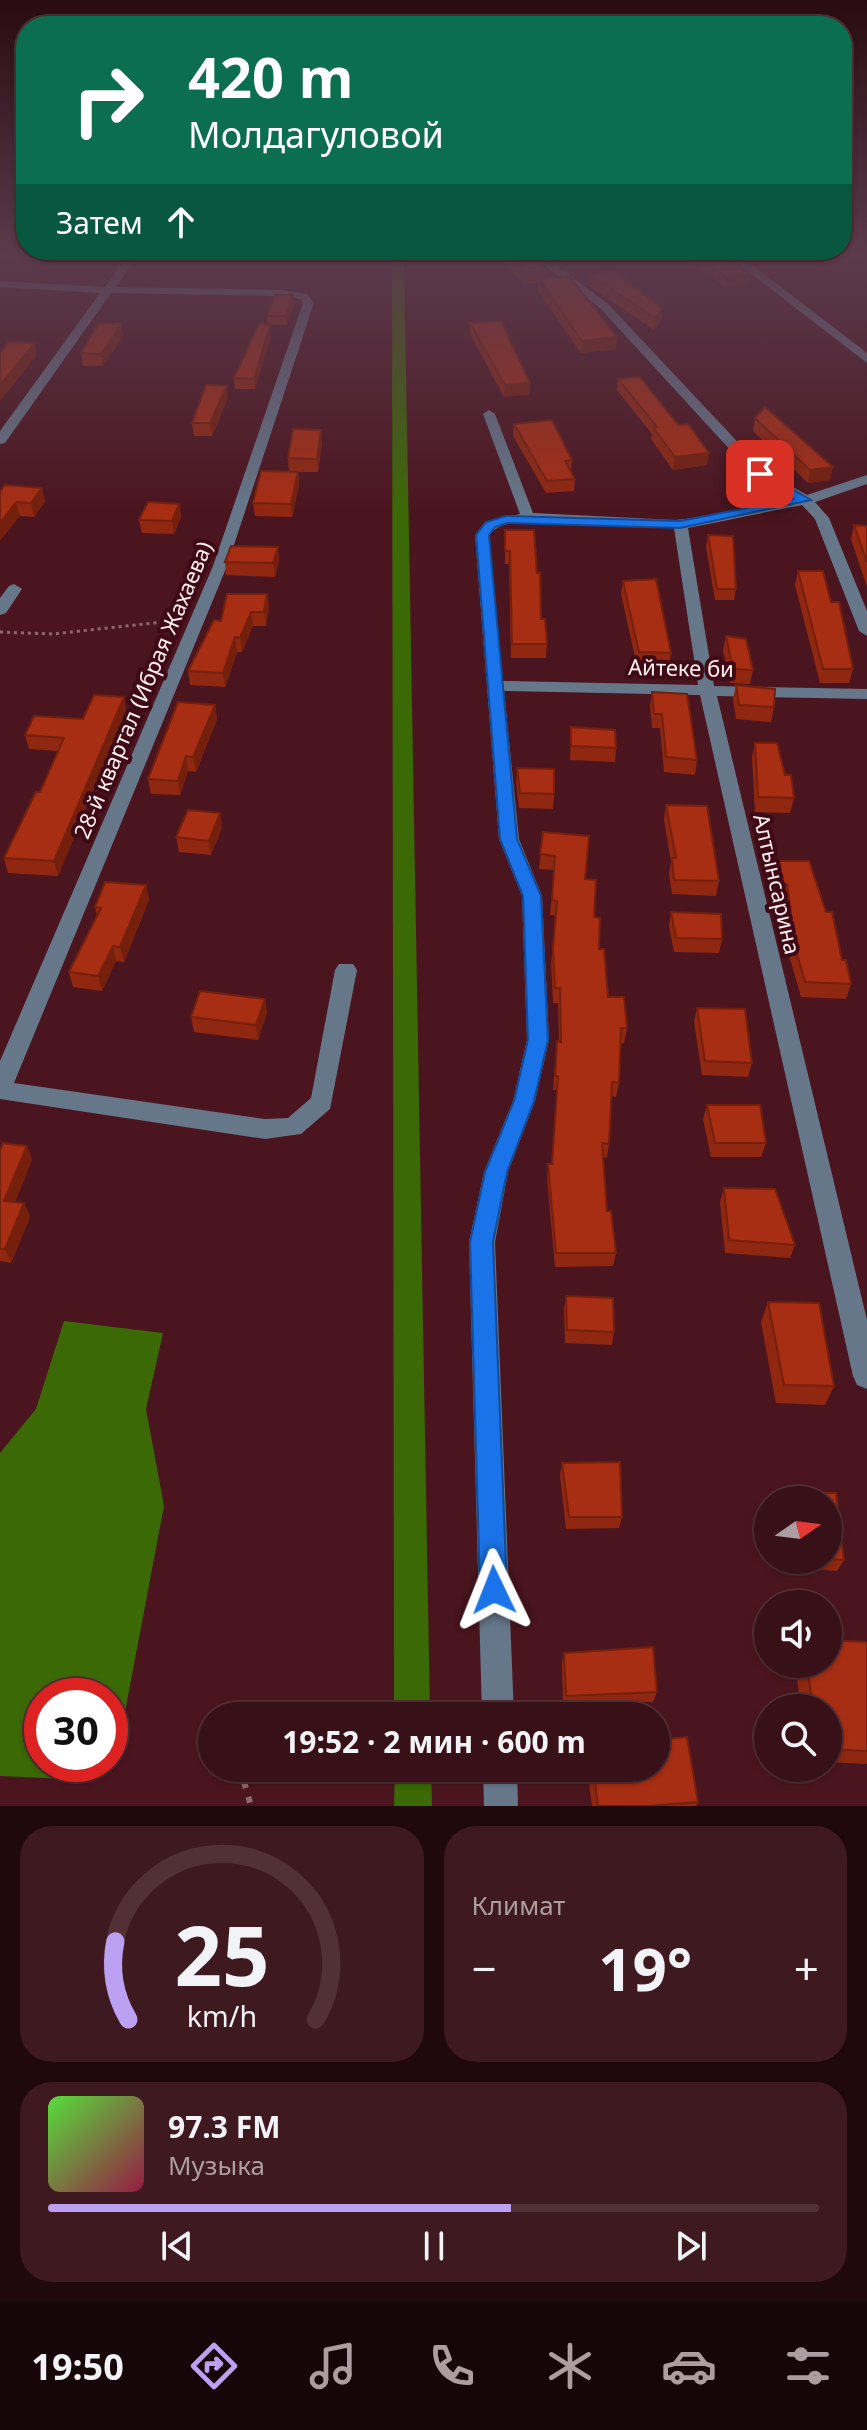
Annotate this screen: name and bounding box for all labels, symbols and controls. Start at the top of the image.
text: 420 m [188,38,353,114]
icon: right [56,48,160,152]
text: Молдагуловой [188,110,444,159]
icon: ahead [159,200,203,244]
text: Затем [56,202,143,243]
pin [726,440,794,508]
icon: arrive [738,452,782,496]
street label: 28-й квартал (Ибрая Жахаева) [66,536,218,843]
street label: Айтеке би [628,651,734,683]
street label: Алтынсарина [747,811,809,957]
north arrow [754,1486,842,1574]
map controls [754,1486,842,1782]
position arrow [452,1548,536,1632]
button: sound [754,1590,842,1678]
speed limit sign: 30 [24,1678,128,1782]
button: search [754,1694,842,1782]
text: 19:52 · 2 мин · 600 m [282,1721,586,1762]
text: Климат [472,1887,565,1923]
text: 25 [174,1897,269,2010]
text: 19° [598,1927,692,2009]
text: − [472,1938,497,1998]
text: + [794,1938,819,1998]
text: km/h [187,1996,257,2035]
text: 97.3 FM [168,2106,280,2147]
text: Музыка [168,2147,265,2183]
icon: previous [155,2224,199,2268]
icon: pause [412,2224,456,2268]
icon: next [669,2224,713,2268]
icon: directions [186,2338,242,2394]
icon: music [305,2338,361,2394]
icon: phone [424,2338,480,2394]
icon: climate [542,2338,598,2394]
icon: car [661,2338,717,2394]
icon: filters [780,2338,836,2394]
text: 19:50 [31,2342,124,2391]

